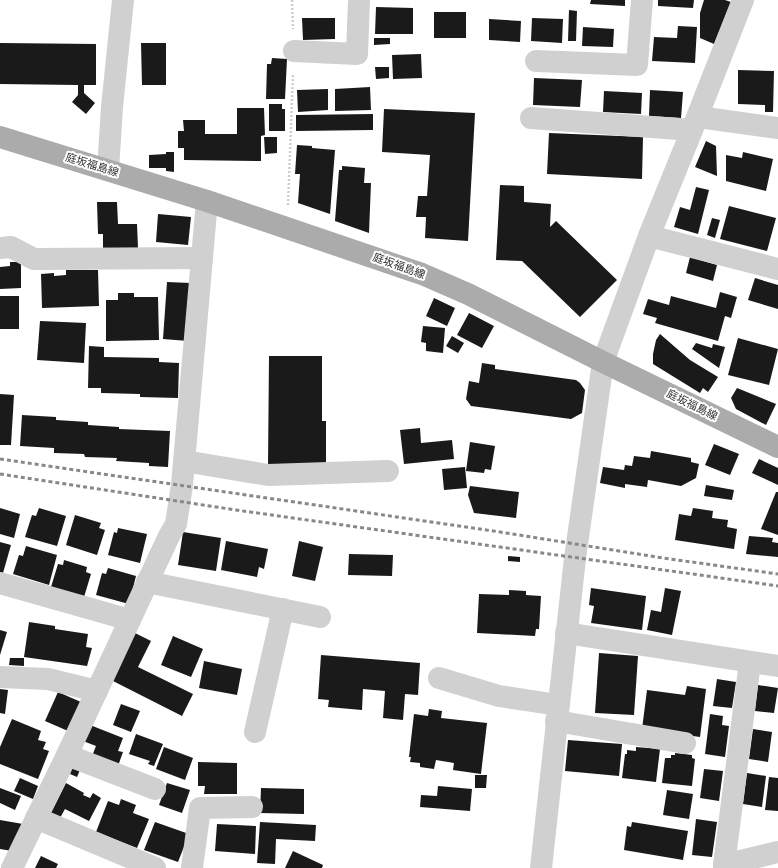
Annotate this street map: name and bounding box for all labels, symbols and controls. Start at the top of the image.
street label: 庭坂福島線 [64,151,120,179]
street label: 庭坂福島線 [371,250,427,282]
street label: 庭坂福島線 [664,387,720,423]

